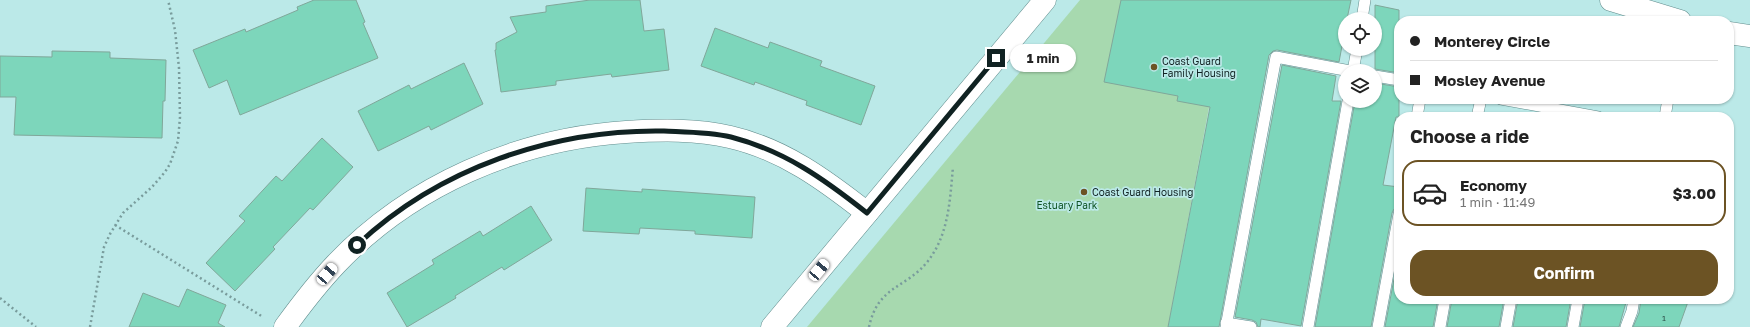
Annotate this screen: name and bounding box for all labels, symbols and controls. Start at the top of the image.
map controls [1338,12,1382,108]
button: locate [1338,12,1382,56]
text: Monterey Circle [1434,32,1550,50]
callout: 1 min [1010,44,1076,72]
route end [987,49,1005,67]
text: 1 min [1027,50,1059,66]
place label: Coast Guard Family Housing [1162,55,1236,79]
marker: Coast Guard Family Housing [1149,62,1159,72]
button: layers [1338,64,1382,108]
text: Mosley Avenue [1434,71,1545,89]
text: Choose a ride [1410,125,1529,147]
icon: car [1412,175,1448,211]
text: Economy [1460,176,1527,194]
text: $3.00 [1672,184,1716,202]
place label: Coast Guard Housing [1092,186,1193,198]
marker: Coast Guard Housing [1079,187,1089,197]
text: 1 min · 11:49 [1460,194,1535,210]
park label: Estuary Park [1036,199,1098,211]
route start [348,236,366,254]
button: Confirm [1410,250,1718,296]
car [807,257,831,283]
car [315,261,339,287]
house number: 1 [1662,313,1666,323]

